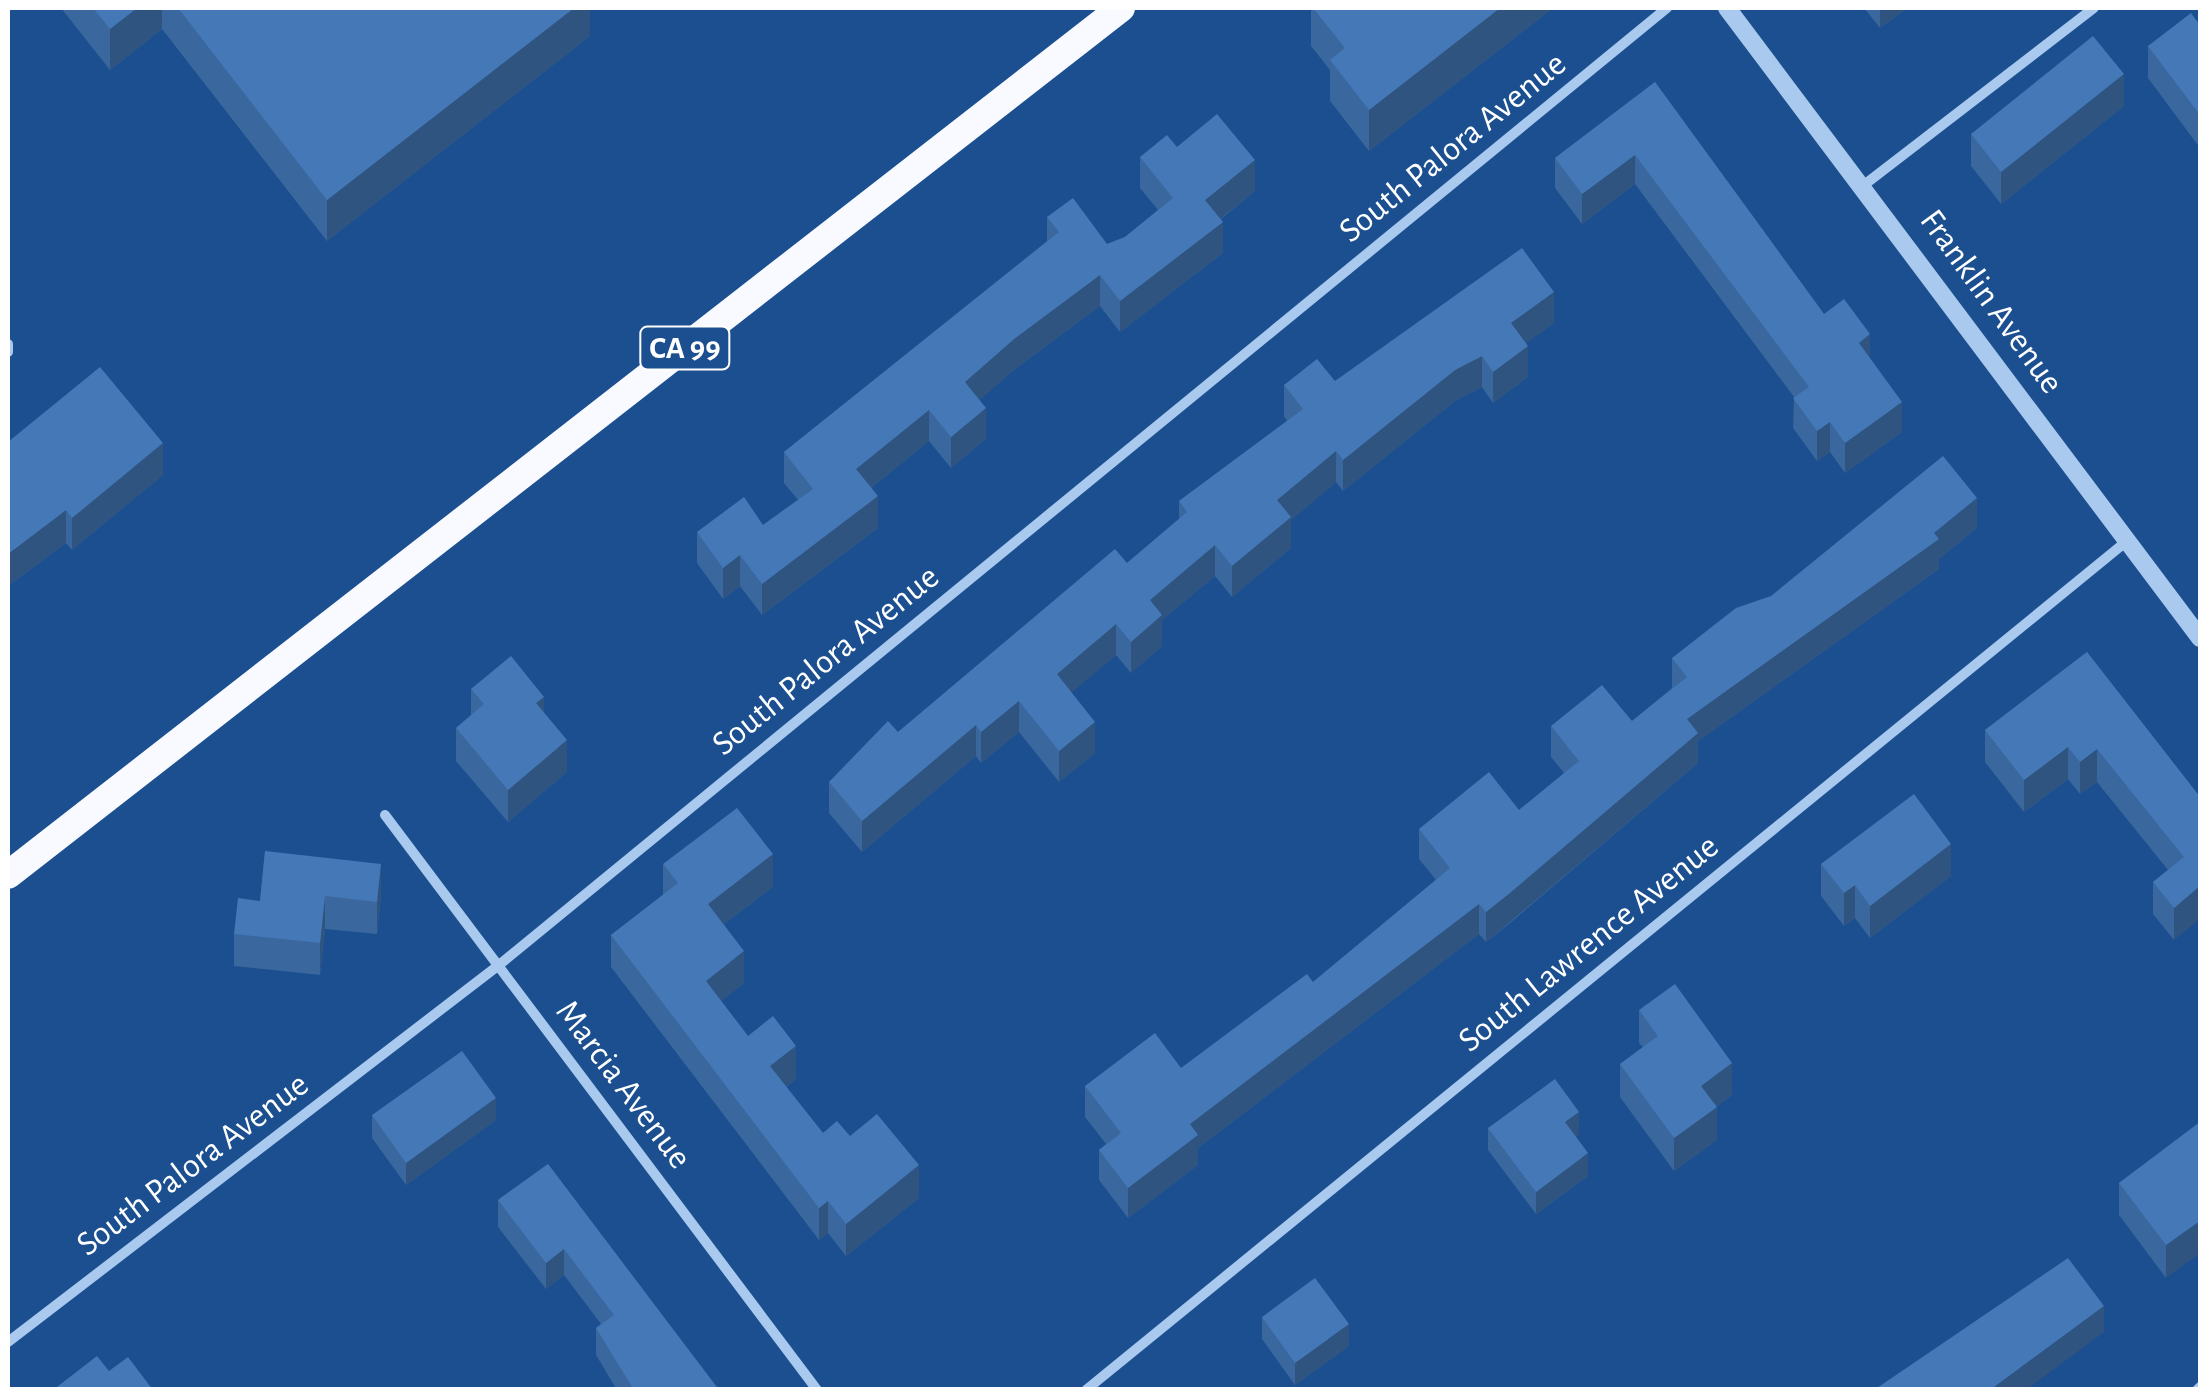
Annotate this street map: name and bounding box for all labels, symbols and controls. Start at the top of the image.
street label: South Palora Avenue [1331,44,1575,252]
street label: Franklin Avenue [1910,202,2072,402]
road number: CA 99 [638,321,732,375]
street label: South Palora Avenue [704,557,948,765]
street label: South Lawrence Avenue [1450,826,1728,1062]
street label: Marcia Avenue [546,992,700,1178]
street label: South Palora Avenue [69,1064,317,1266]

